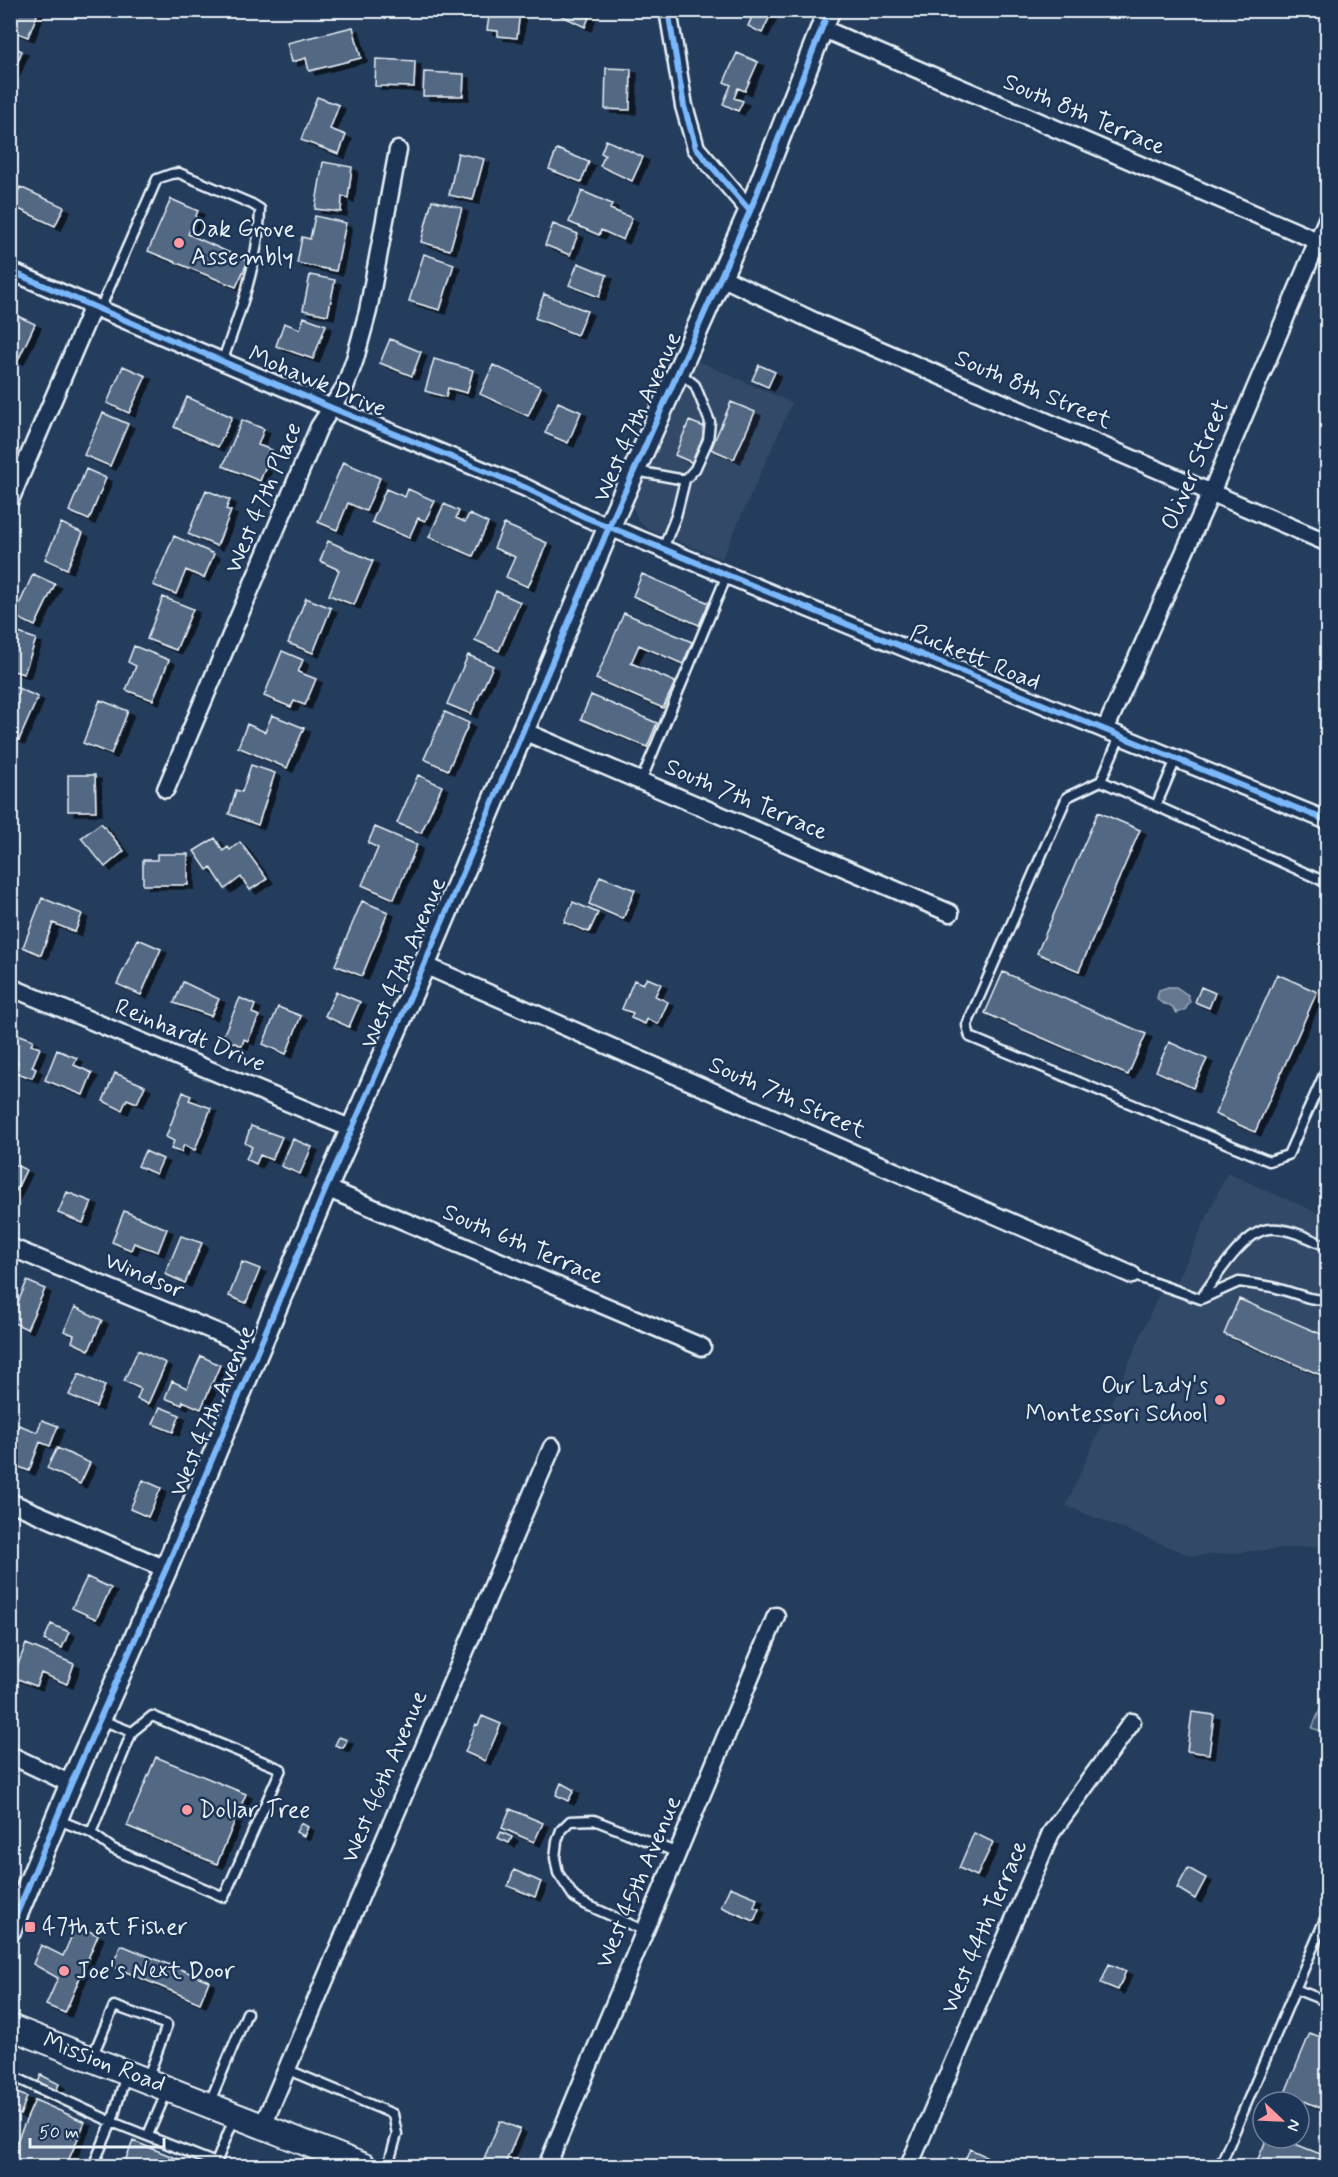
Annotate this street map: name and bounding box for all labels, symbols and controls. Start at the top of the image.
street label: South 8th Terrace [998,67,1170,163]
place label: Oak Grove Assembly [191,214,295,273]
marker: Oak Grove Assembly [172,236,186,250]
street label: West 47th Avenue [586,327,690,507]
street label: Mohawk Drive [243,339,391,425]
street label: South 8th Street [950,343,1116,437]
street label: Oliver Street [1155,395,1237,535]
street label: West 47th Place [218,418,310,578]
street label: Puckett Road [905,618,1045,698]
street label: South 7th Terrace [660,752,832,848]
street label: West 47th Avenue [354,872,454,1054]
street label: Reinhardt Drive [110,992,270,1080]
street label: South 7th Street [704,1050,870,1146]
street label: South 6th Terrace [438,1197,608,1293]
street label: Windsor [100,1245,189,1307]
street label: West 47th Avenue [163,1320,263,1502]
place label: Our Lady's Montessori School [1025,1371,1208,1430]
marker: Our Lady's Montessori School [1213,1393,1227,1407]
street label: West 46th Avenue [335,1686,435,1868]
street label: West 45th Avenue [589,1791,689,1973]
place label: Dollar Tree [199,1795,310,1826]
marker: Dollar Tree [180,1803,194,1817]
street label: West 44th Terrace [934,1836,1036,2018]
place label: 47th at Fisher [42,1912,188,1943]
marker: 47th at Fisher [23,1920,37,1934]
place label: Joe's Next Door [76,1956,236,1987]
marker: Joe's Next Door [57,1964,71,1978]
street label: Mission Road [38,2025,170,2101]
north arrow [1251,2090,1311,2150]
scale bar [30,2111,164,2149]
text: N [1282,2116,1305,2134]
text: 50 m [39,2121,79,2145]

